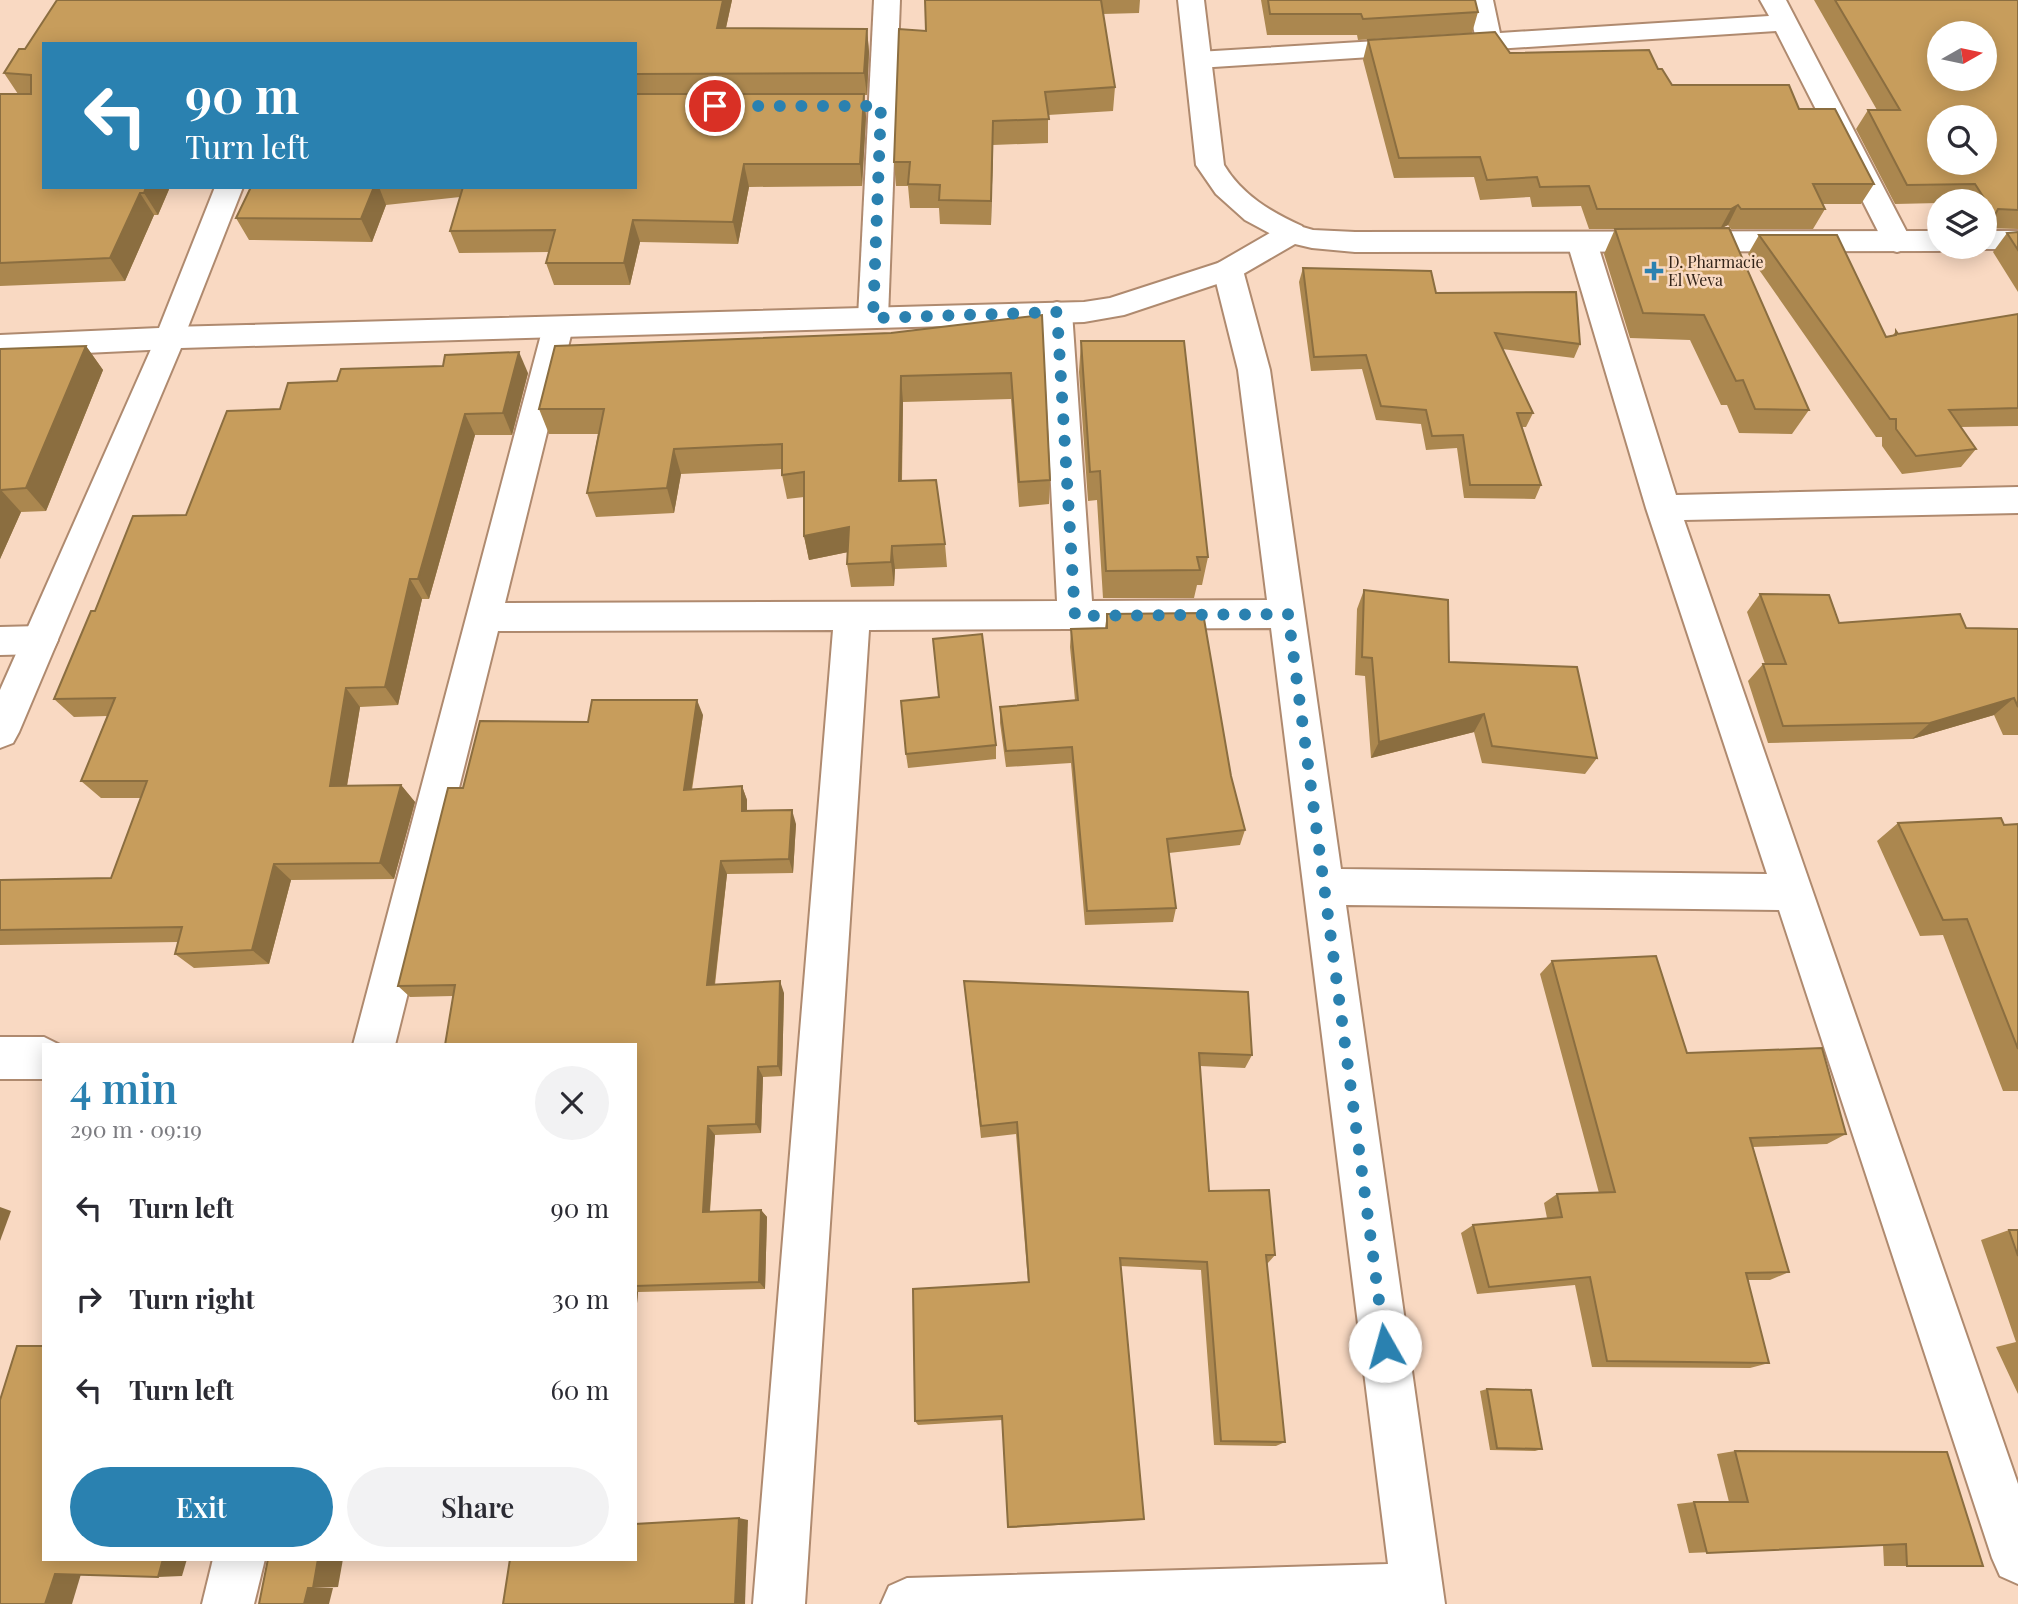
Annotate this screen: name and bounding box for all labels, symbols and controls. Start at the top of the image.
north arrow [1927,21,1997,91]
map controls [1927,21,1997,259]
text: 90 m [185,61,299,126]
icon: left [70,70,161,161]
pin [685,76,745,136]
icon: arrive [696,87,734,125]
button: search [1927,105,1997,175]
text: Turn left [185,124,309,167]
button: layers [1927,189,1997,259]
place label: D. Pharmacie El Weva [1668,251,1764,290]
marker: D. Pharmacie El Weva [1646,263,1662,279]
text: 4 min [70,1059,178,1115]
button: close [535,1066,609,1140]
text: 290 m · 09:19 [70,1113,202,1144]
icon: left [70,1189,108,1227]
text: Turn left [129,1190,234,1225]
text: 90 m [551,1190,609,1225]
icon: right [70,1280,108,1318]
text: Turn right [129,1281,255,1316]
text: 30 m [552,1281,609,1316]
position arrow [1348,1309,1422,1383]
icon: left [70,1371,108,1409]
text: Turn left [129,1372,234,1407]
text: 60 m [550,1372,609,1407]
button: Exit [70,1467,333,1547]
button: Share [347,1467,609,1547]

